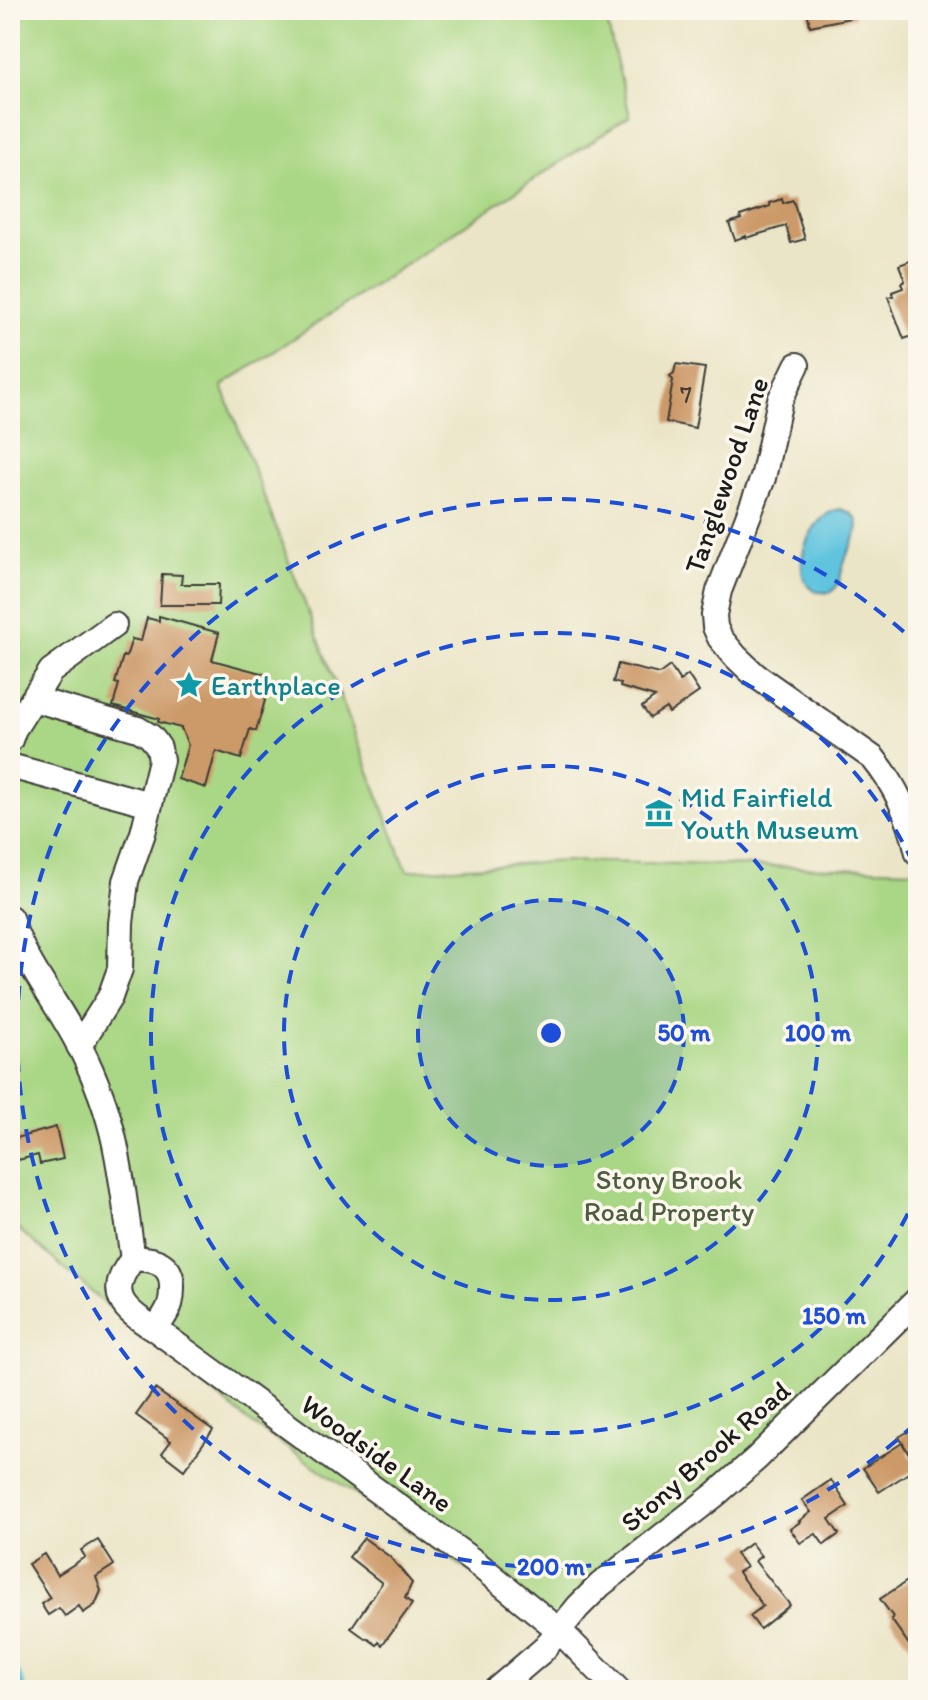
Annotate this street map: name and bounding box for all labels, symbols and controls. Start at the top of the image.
street label: Tanglewood Lane [677,373,775,577]
house number: 7 [680,380,692,409]
place label: Earthplace [211,668,341,702]
place icon: Earthplace [174,670,204,700]
place label: Mid Fairfield Youth Museum [681,780,859,846]
museum icon: Mid Fairfield Youth Museum [644,798,674,828]
text: 50 m [658,1018,711,1047]
text: 100 m [785,1018,852,1047]
centre of rings [537,1019,565,1047]
park label: Stony Brook Road Property [584,1162,754,1228]
text: 150 m [802,1301,867,1330]
street label: Stony Brook Road [613,1373,797,1539]
street label: Woodside Lane [295,1387,459,1519]
text: 200 m [517,1552,586,1581]

